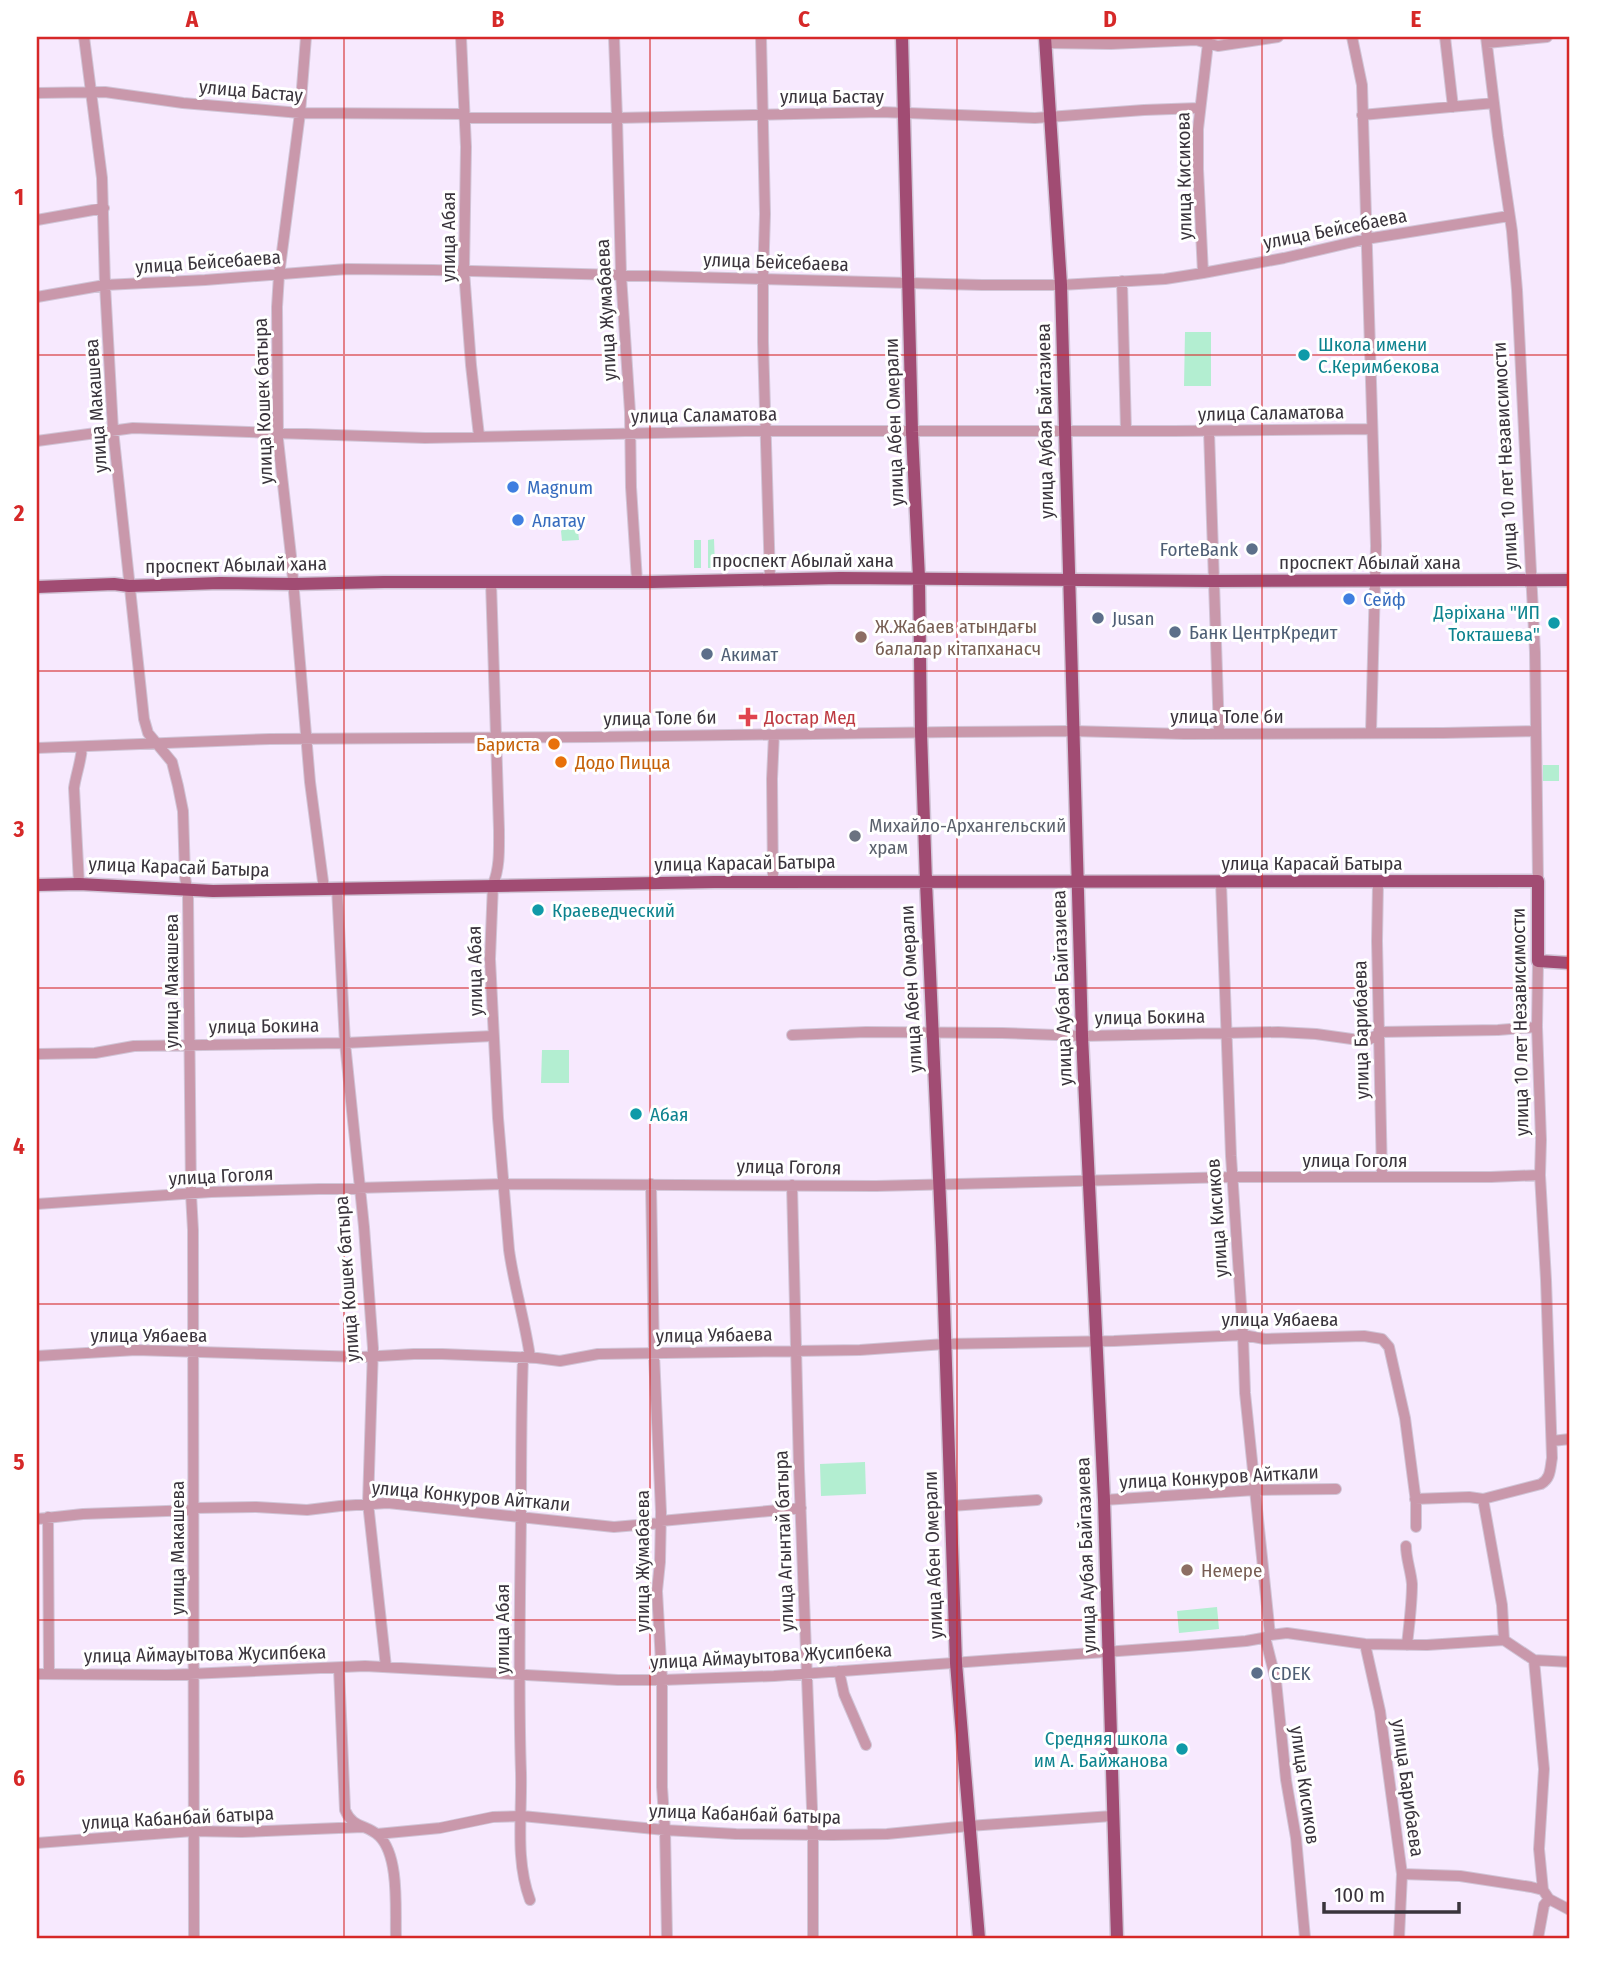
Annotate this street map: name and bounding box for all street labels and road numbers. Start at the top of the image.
street label: улица Бастау [198,75,304,107]
street label: улица Бастау [780,85,885,108]
street label: улица Кисикова [1171,112,1197,240]
street label: улица Абая [437,192,460,282]
street label: улица Бейсебаева [1261,204,1409,254]
street label: улица Жумабаева [591,238,621,382]
street label: улица Бейсебаева [134,245,282,279]
street label: улица Бейсебаева [703,248,849,276]
street label: улица Кошек батыра [249,317,277,485]
street label: улица Аубая Байгазиева [1032,323,1058,519]
street label: улица Макашева [80,338,112,474]
street label: улица Абен Омерали [880,338,908,506]
street label: улица 10 лет Независимости [1488,341,1522,571]
street label: улица Саламатова [1198,400,1344,426]
street label: улица Саламатова [631,402,777,428]
street label: проспект Абылай хана [712,549,894,572]
street label: проспект Абылай хана [1279,551,1461,574]
street label: проспект Абылай хана [145,552,327,578]
street label: улица Толе би [1170,705,1284,728]
street label: улица Толе би [603,706,717,730]
street label: улица Карасай Батыра [654,850,836,876]
street label: улица Карасай Батыра [88,852,270,882]
street label: улица Карасай Батыра [1221,852,1403,875]
street label: улица Аубая Байгазиева [1047,890,1077,1086]
street label: улица Абен Омерали [895,905,927,1073]
street label: улица 10 лет Независимости [1507,908,1533,1136]
street label: улица Макашева [160,914,183,1048]
street label: улица Абая [463,926,487,1016]
street label: улица Барибаева [1348,960,1374,1100]
street label: улица Бокина [1095,1005,1205,1029]
street label: улица Бокина [209,1014,319,1038]
street label: улица Гоголя [1303,1149,1407,1172]
street label: улица Гоголя [736,1155,842,1179]
street label: улица Кисиков [1201,1158,1233,1278]
street label: улица Гоголя [168,1162,274,1190]
street label: улица Кошек батыра [330,1195,364,1363]
street label: улица Уябаева [1222,1308,1338,1331]
street label: улица Уябаева [655,1322,773,1348]
street label: улица Уябаева [91,1324,207,1347]
street label: улица Агынтай батыра [769,1450,799,1632]
street label: улица Аубая Байгазиева [1071,1457,1101,1653]
street label: улица Конкуров Айткали [1119,1460,1319,1494]
street label: улица Абен Омерали [919,1471,947,1639]
street label: улица Конкуров Айткали [371,1476,571,1516]
street label: улица Макашева [166,1481,189,1615]
street label: улица Жумабаева [631,1490,654,1632]
street label: улица Абая [491,1584,514,1674]
street label: улица Аймауытова Жусипбека [649,1638,893,1674]
street label: улица Аймауытова Жусипбека [84,1640,326,1668]
street label: улица Барибаева [1387,1718,1429,1858]
street label: улица Кисиков [1285,1724,1325,1846]
street label: улица Кабанбай батыра [648,1799,842,1829]
street label: улица Кабанбай батыра [81,1801,275,1835]

